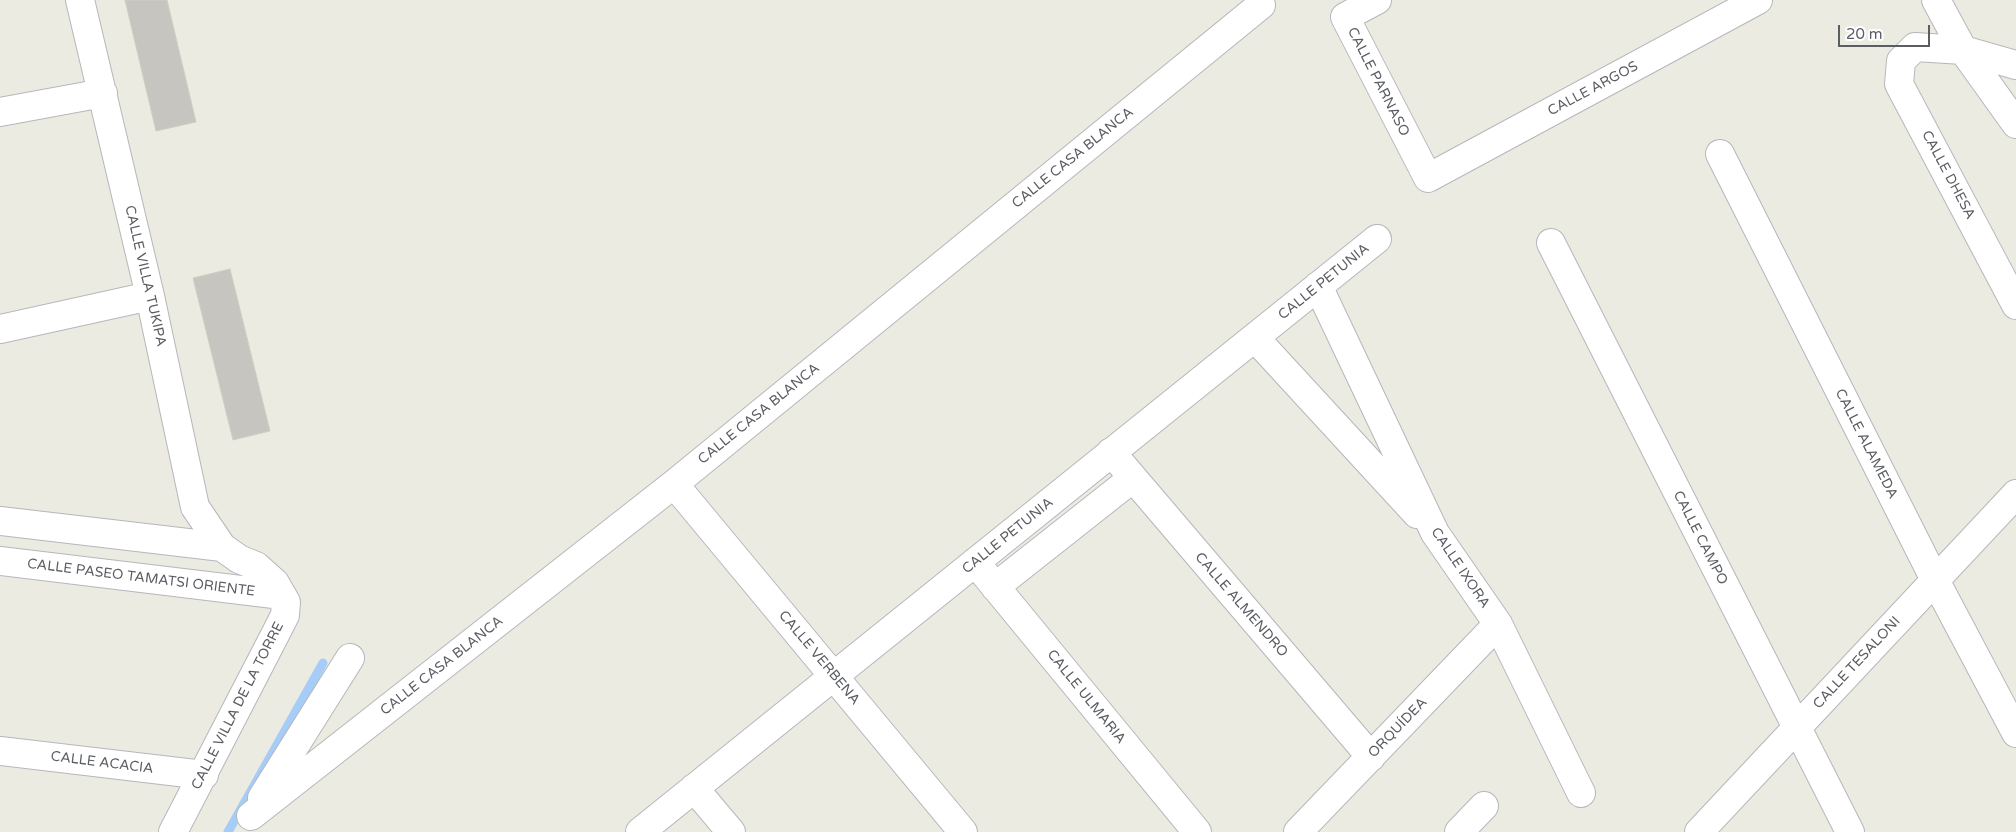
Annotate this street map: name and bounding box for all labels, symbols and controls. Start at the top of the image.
scale bar [1841,15,1934,47]
street label: CALLE PARNASO [1343,25,1413,139]
text: 20 m [1846,25,1883,43]
street label: CALLE ARGOS [1545,58,1641,120]
street label: CALLE CASA BLANCA [1009,104,1137,212]
street label: CALLE DHESA [1918,128,1978,222]
street label: CALLE VILLA TUKIPA [121,204,169,348]
street label: CALLE PETUNIA [1275,240,1373,324]
street label: CALLE CASA BLANCA [695,360,823,468]
street label: CALLE ALAMEDA [1831,386,1901,502]
street label: CALLE CAMPO [1669,488,1731,588]
street label: CALLE PETUNIA [959,494,1057,578]
street label: CALLE IXORA [1427,524,1493,612]
street label: CALLE ALMENDRO [1191,549,1291,661]
street label: CALLE PASEO TAMATSI ORIENTE [26,556,256,600]
street label: CALLE VERBENA [775,607,863,709]
street label: CALLE CASA BLANCA [377,613,507,719]
street label: CALLE TESALONI [1810,613,1904,713]
street label: CALLE VILLA DE LA TORRE [188,619,288,793]
street label: CALLE ULMARIA [1043,647,1129,747]
street label: ORQUÍDEA [1365,694,1431,762]
street label: CALLE ACACIA [50,748,154,778]

